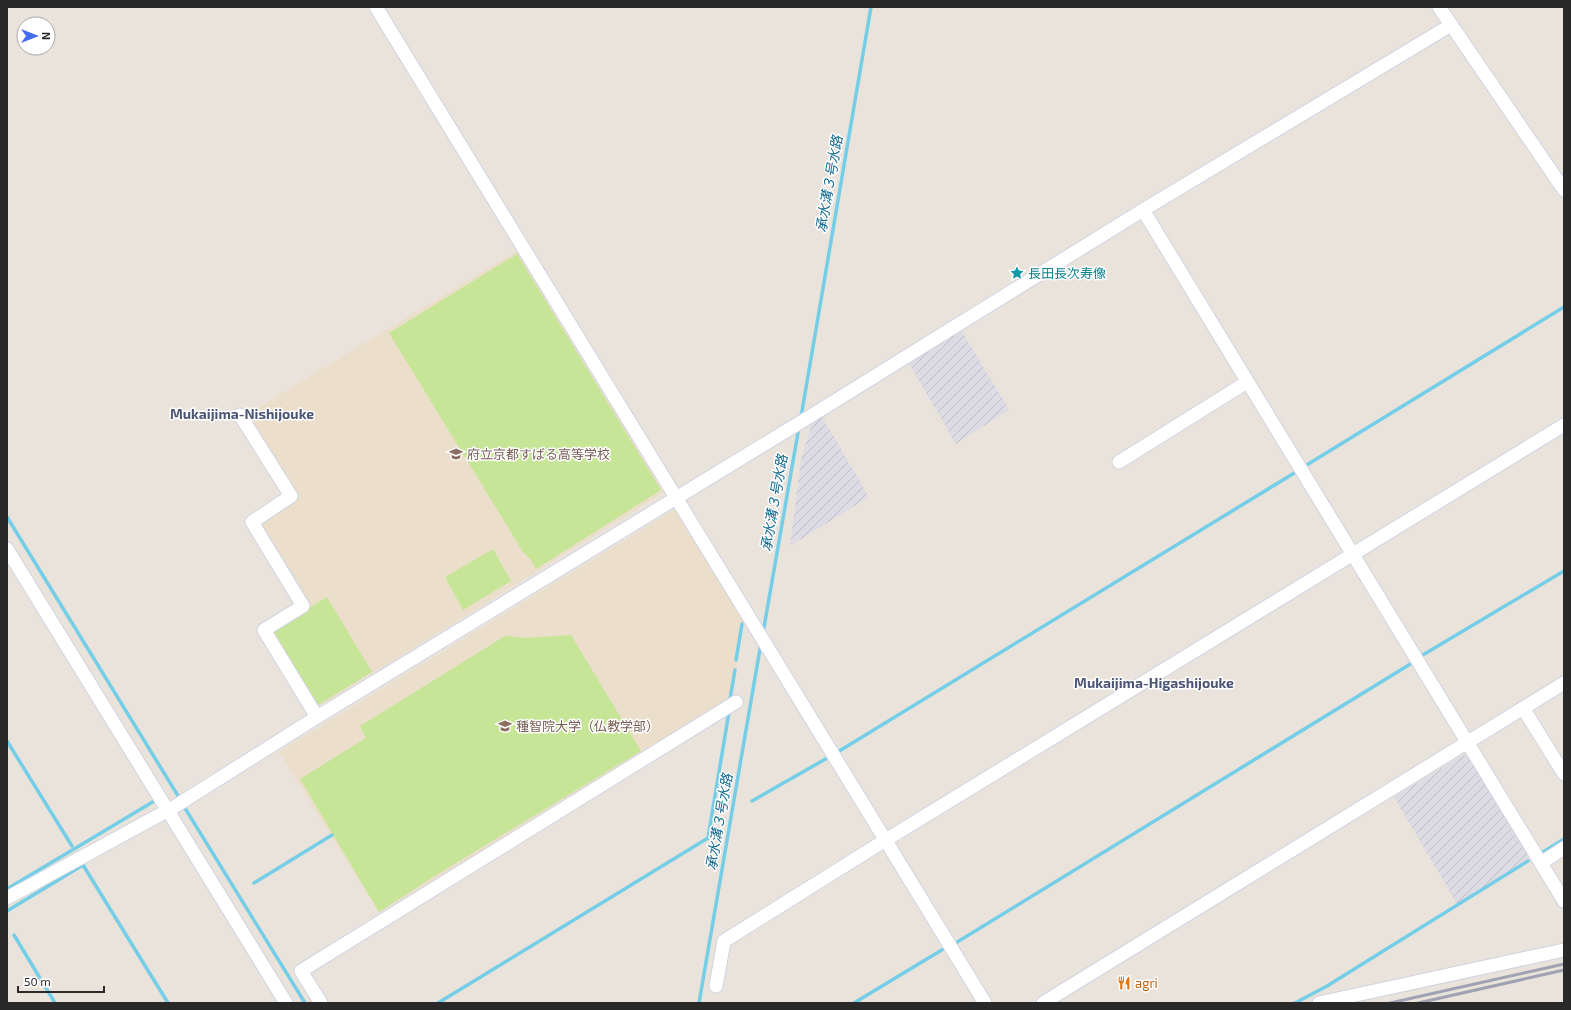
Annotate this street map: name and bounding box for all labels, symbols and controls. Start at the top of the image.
north arrow [16,16,56,56]
text: N [40,32,53,40]
water label: 承水溝３号水路 [812,133,846,234]
place icon: 長田長次寿像 [1009,265,1025,281]
place label: 長田長次寿像 [1028,265,1106,281]
district label: Mukaijima-Nishijouke [170,405,314,422]
school or university icon: 府立京都すばる高等学校 [448,446,464,462]
place label: 府立京都すばる高等学校 [467,446,610,462]
water label: 承水溝３号水路 [757,452,791,553]
district label: Mukaijima-Higashijouke [1074,674,1234,691]
school or university icon: 種智院大学（仏教学部） [497,718,513,734]
place label: 種智院大学（仏教学部） [516,718,659,734]
water label: 承水溝３号水路 [702,771,736,872]
scale bar [18,968,104,994]
text: 50 m [24,974,51,988]
restaurant icon: agri [1116,975,1132,991]
place label: agri [1135,975,1158,991]

